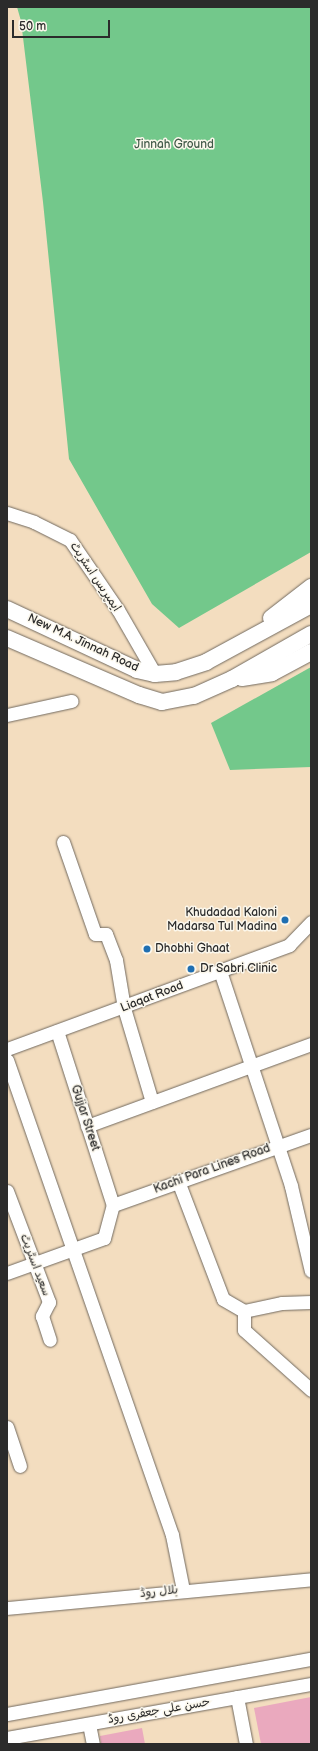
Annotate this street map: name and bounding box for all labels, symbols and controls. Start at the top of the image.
scale bar [14,12,112,38]
text: 50 m [19,19,46,34]
park label: Jinnah Ground [134,138,214,152]
street label: ایمپریس اسٹریٹ [67,540,123,614]
street label: New M.A. Jinnah Road [25,611,141,675]
place label: Khudadad Kaloni Madarsa Tul Madina [167,906,277,934]
marker: Khudadad Kaloni Madarsa Tul Madina [280,915,290,925]
place label: Dhobhi Ghaat [155,942,230,956]
marker: Dhobhi Ghaat [142,944,152,954]
place label: Dr Sabri Clinic [200,962,277,976]
marker: Dr Sabri Clinic [185,963,197,975]
street label: Liaqat Road [118,978,186,1016]
street label: Gujjar Street [68,1083,102,1153]
street label: Kachi Para Lines Road [152,1141,272,1197]
street label: سعید اسٹریٹ [17,1232,53,1298]
street label: بلال روڈ [139,1583,179,1601]
street label: حسن علی جعفری روڈ [107,1695,211,1727]

